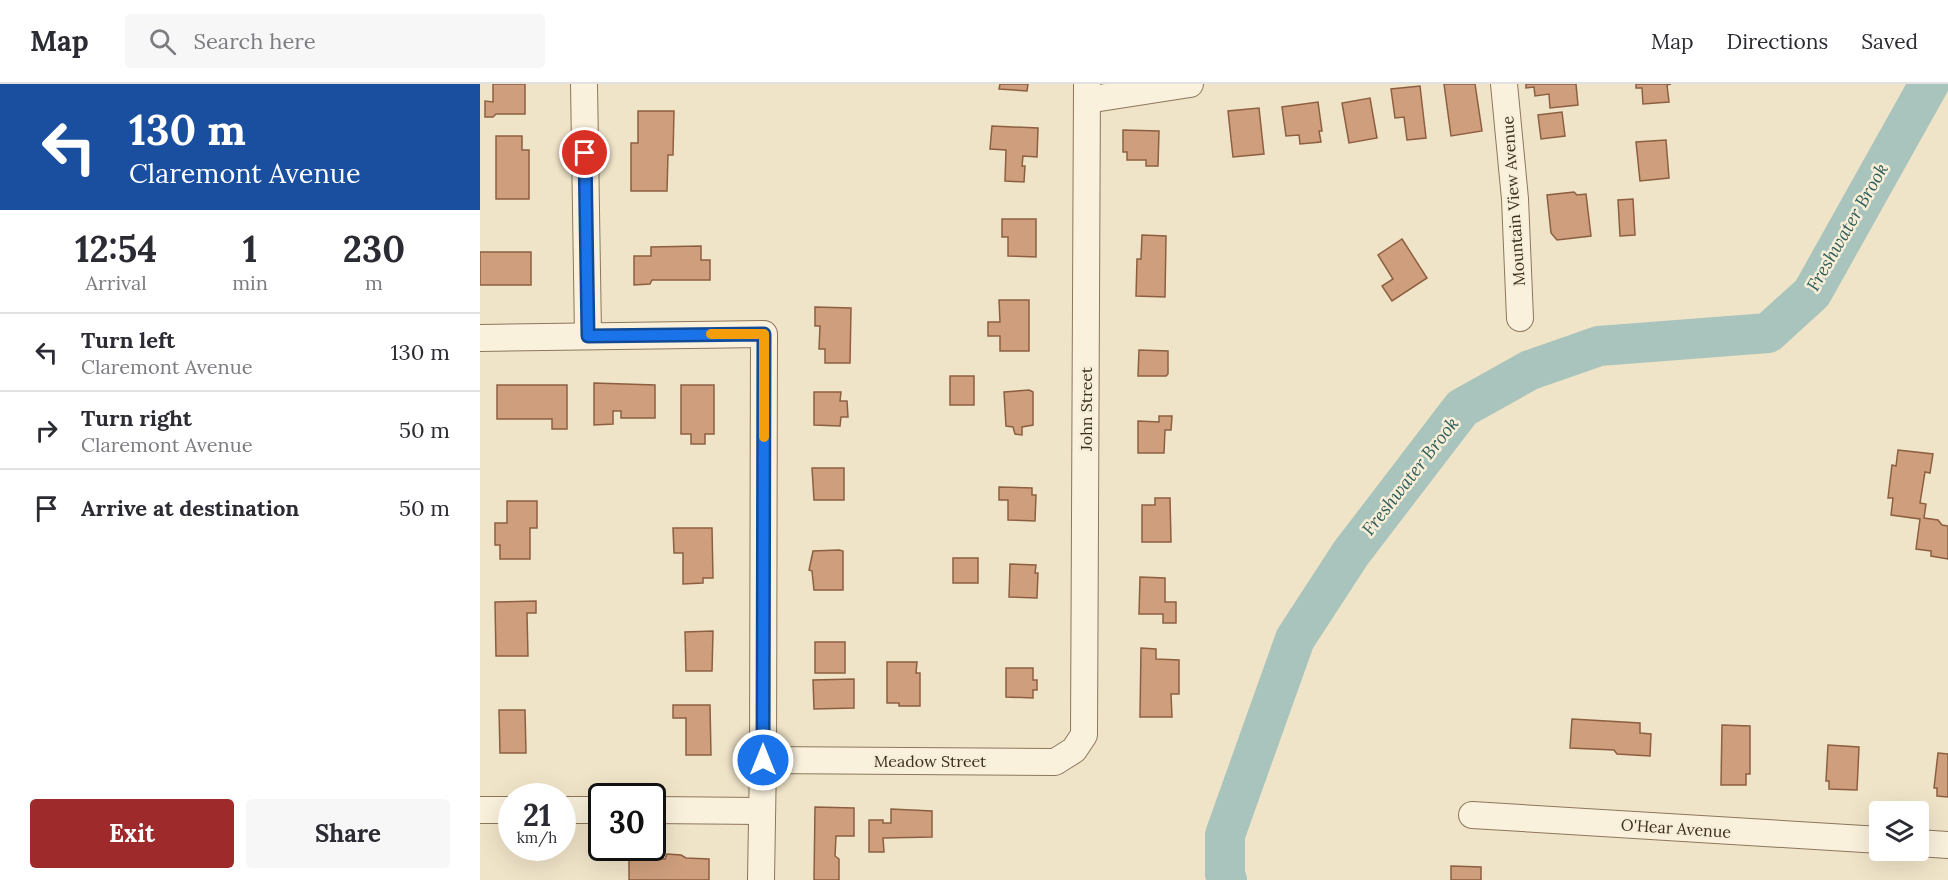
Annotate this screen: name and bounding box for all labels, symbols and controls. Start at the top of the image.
search box [125,14,545,68]
text: Map [30,23,89,59]
icon: search [146,25,179,58]
text: Search here [194,27,316,55]
text: Map [1651,28,1694,55]
text: Directions [1727,28,1828,55]
text: Saved [1861,28,1918,55]
text: 130 m [129,103,246,157]
icon: left [30,108,108,186]
street label: Mountain View Avenue [1497,115,1529,287]
pin [559,127,610,178]
icon: arrive [568,136,601,169]
text: Claremont Avenue [129,156,361,190]
water label: Freshwater Brook [1801,159,1893,295]
text: 12:54 [75,226,157,272]
text: 1 [243,226,257,272]
text: 230 [343,226,405,272]
text: Arrival [86,270,147,295]
text: min [232,270,268,295]
text: m [365,270,383,295]
text: Turn left [81,326,175,354]
icon: left [30,336,63,369]
text: 130 m [391,338,450,366]
text: Claremont Avenue [81,354,253,379]
street label: John Street [1076,366,1096,452]
text: Turn right [81,404,192,432]
water label: Freshwater Brook [1357,412,1463,540]
icon: right [30,414,63,447]
text: 50 m [399,416,450,444]
text: Claremont Avenue [81,432,253,457]
icon: arrive [30,492,63,525]
text: Arrive at destination [81,494,299,522]
text: 50 m [399,494,450,522]
position arrow [731,728,795,792]
street label: Meadow Street [874,751,987,771]
speed limit sign: 30 [588,783,666,861]
text: 21 [523,796,551,834]
button: Exit [30,799,234,868]
button: Share [246,799,450,868]
map controls [1869,801,1929,861]
button: layers [1869,801,1929,861]
street label: O'Hear Avenue [1620,814,1732,842]
text: km/h [517,828,557,847]

